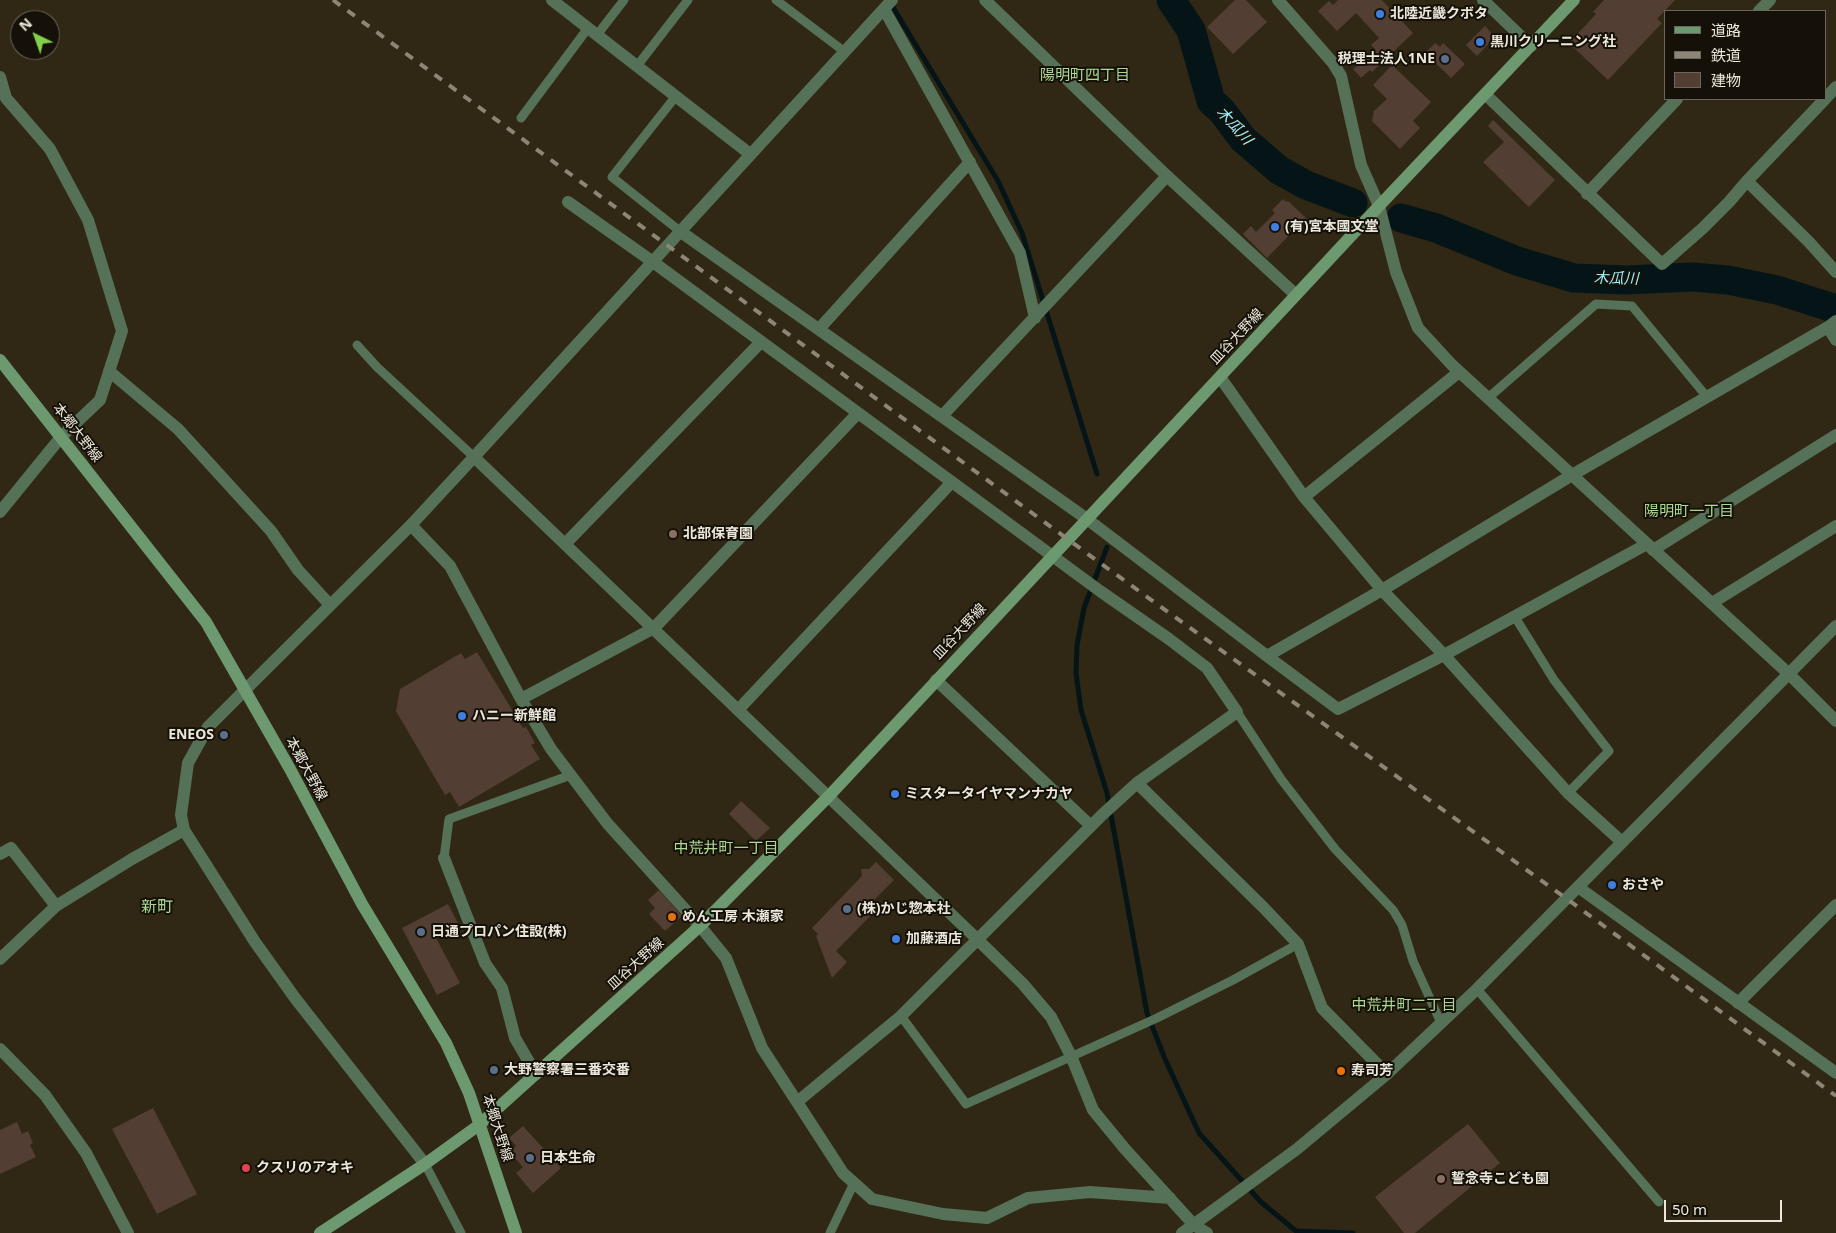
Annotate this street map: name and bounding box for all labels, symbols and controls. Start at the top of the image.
place label: 北陸近畿クボタ [1390,6,1488,22]
marker: 北陸近畿クボタ [1374,8,1386,20]
north arrow [10,10,60,60]
legend [1664,10,1826,100]
text: N [15,13,36,35]
text: 道路 [1711,20,1741,40]
place label: 黒川クリーニング社 [1490,34,1616,50]
marker: 黒川クリーニング社 [1474,36,1486,48]
text: 鉄道 [1711,45,1741,65]
place label: 税理士法人1NE [1338,51,1435,67]
marker: 税理士法人1NE [1439,53,1451,65]
district label: 陽明町四丁目 [1040,67,1130,85]
text: 建物 [1711,70,1741,90]
water label: 木瓜川 [1212,103,1256,149]
place label: (有)宮本國文堂 [1285,219,1378,235]
marker: (有)宮本國文堂 [1269,221,1281,233]
water label: 木瓜川 [1593,270,1639,288]
street label: 皿谷大野線 [1207,306,1267,368]
street label: 本郷大野線 [49,400,105,466]
district label: 陽明町一丁目 [1644,503,1734,521]
place label: 北部保育園 [683,526,753,542]
marker: 北部保育園 [667,528,679,540]
street label: 皿谷大野線 [930,601,990,663]
place label: ハニー新鮮館 [472,708,556,724]
marker: ハニー新鮮館 [456,710,468,722]
place label: ENEOS [168,727,214,743]
marker: ENEOS [218,729,230,741]
street label: 本郷大野線 [282,734,330,804]
place label: ミスタータイヤマンナカヤ [905,786,1073,802]
marker: ミスタータイヤマンナカヤ [889,788,901,800]
district label: 中荒井町一丁目 [674,840,778,858]
place label: おさや [1622,877,1664,893]
marker: おさや [1606,879,1618,891]
district label: 新町 [141,897,173,917]
place label: (株)かじ惣本社 [857,901,950,917]
marker: (株)かじ惣本社 [841,903,853,915]
place label: めん工房 木瀬家 [682,909,784,925]
marker: めん工房 木瀬家 [666,911,678,923]
place label: 日通プロパン住設(株) [431,924,566,940]
marker: 日通プロパン住設(株) [415,926,427,938]
place label: 加藤酒店 [906,931,962,947]
marker: 加藤酒店 [890,933,902,945]
street label: 皿谷大野線 [604,934,668,994]
district label: 中荒井町二丁目 [1352,997,1456,1015]
place label: 大野警察署三番交番 [504,1062,630,1078]
place label: 寿司芳 [1351,1063,1393,1079]
marker: 大野警察署三番交番 [488,1064,500,1076]
marker: 寿司芳 [1335,1065,1347,1077]
street label: 本郷大野線 [478,1092,516,1164]
place label: 日本生命 [540,1150,596,1166]
marker: 日本生命 [524,1152,536,1164]
place label: クスリのアオキ [256,1160,354,1176]
marker: クスリのアオキ [240,1162,252,1174]
place label: 誓念寺こども園 [1451,1171,1549,1187]
marker: 誓念寺こども園 [1435,1173,1447,1185]
scale bar [1666,1190,1784,1222]
text: 50 m [1672,1199,1707,1219]

